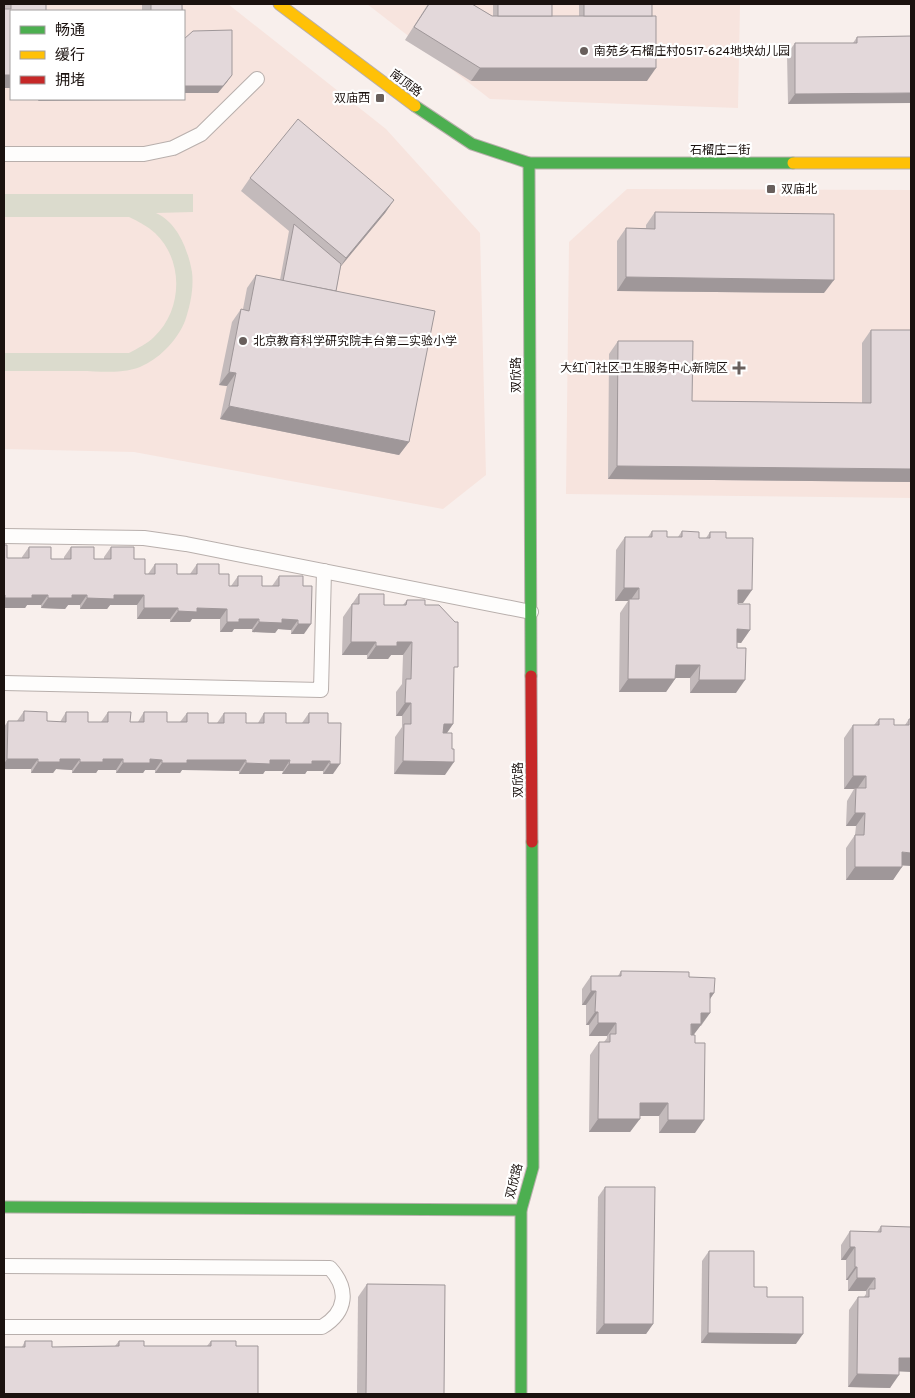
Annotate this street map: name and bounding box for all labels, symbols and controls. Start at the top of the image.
legend [10,10,185,100]
text: 畅通 [55,22,85,41]
place label: 南苑乡石榴庄村0517-624地块幼儿园 [594,44,790,60]
marker: 南苑乡石榴庄村0517-624地块幼儿园 [578,45,590,57]
text: 缓行 [55,47,85,66]
street label: 南顶路 [386,67,425,101]
text: 拥堵 [55,72,85,91]
place label: 双庙西 [334,91,370,107]
marker: 双庙西 [374,92,386,104]
street label: 石榴庄二街 [690,143,750,159]
place label: 双庙北 [781,182,817,198]
marker: 双庙北 [765,183,777,195]
place label: 北京教育科学研究院丰台第二实验小学 [253,334,457,350]
marker: 北京教育科学研究院丰台第二实验小学 [237,335,249,347]
street label: 双欣路 [509,357,525,393]
place label: 大红门社区卫生服务中心新院区 [560,361,728,377]
marker: 大红门社区卫生服务中心新院区 [732,361,746,375]
street label: 双欣路 [511,762,527,798]
street label: 双欣路 [503,1162,527,1201]

